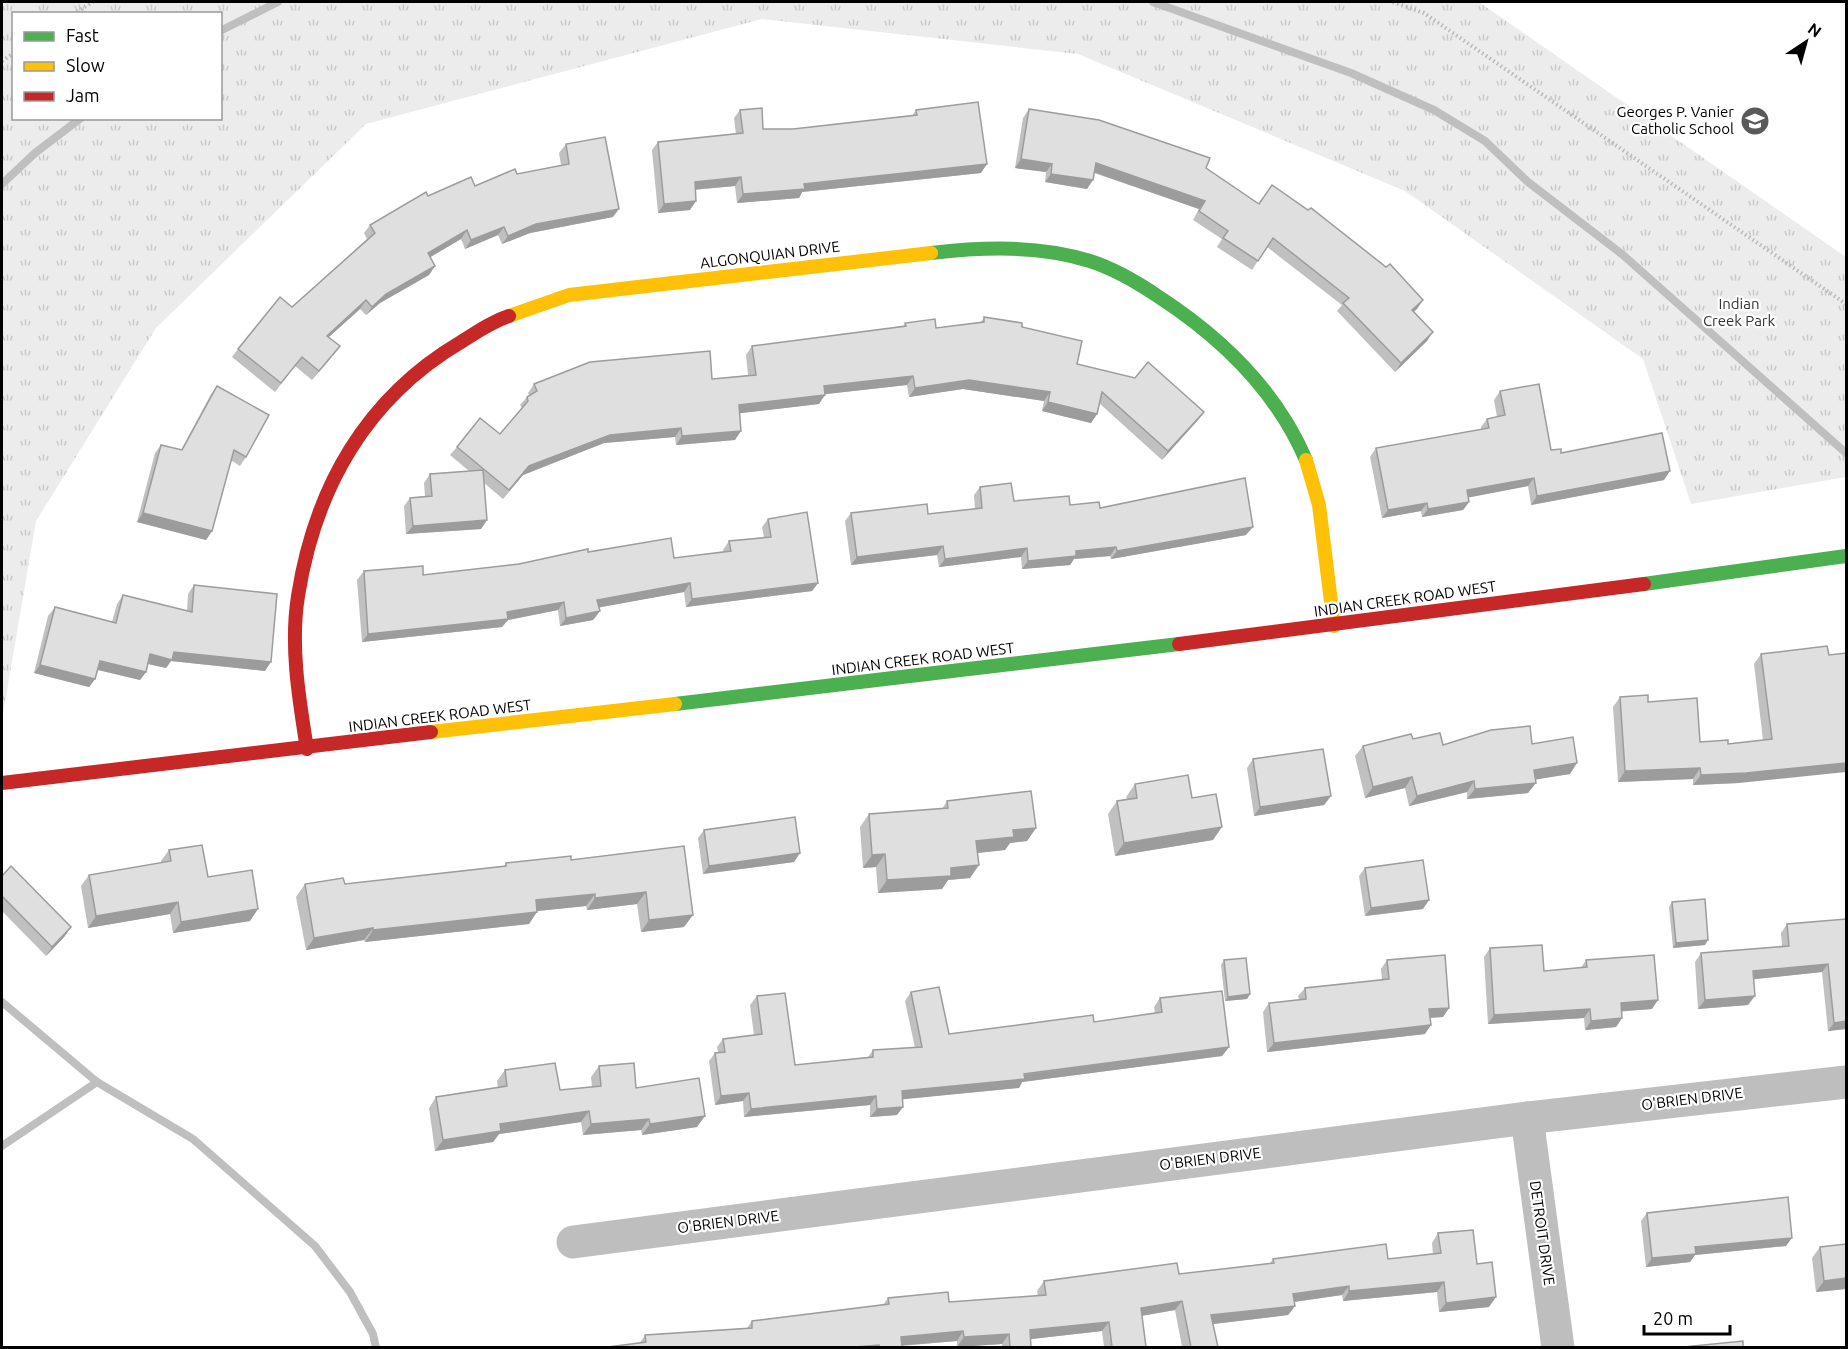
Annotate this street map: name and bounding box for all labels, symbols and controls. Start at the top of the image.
legend [12,12,222,120]
north arrow [1776,12,1836,72]
text: N [1805,19,1825,41]
text: Fast [66,25,99,45]
text: Slow [66,55,105,75]
text: Jam [66,85,100,105]
place label: Georges P. Vanier Catholic School [1616,103,1734,137]
school or university icon: Georges P. Vanier Catholic School [1739,105,1771,137]
street label: ALGONQUIAN DRIVE [699,238,841,272]
park label: Indian Creek Park [1703,295,1776,329]
street label: INDIAN CREEK ROAD WEST [1313,577,1498,620]
street label: INDIAN CREEK ROAD WEST [831,639,1016,678]
street label: INDIAN CREEK ROAD WEST [348,696,533,735]
street label: O'BRIEN DRIVE [1640,1084,1744,1113]
street label: O'BRIEN DRIVE [1158,1144,1262,1173]
street label: DETROIT DRIVE [1527,1179,1558,1286]
street label: O'BRIEN DRIVE [676,1207,780,1236]
scale bar [1644,1298,1730,1336]
text: 20 m [1653,1308,1693,1328]

